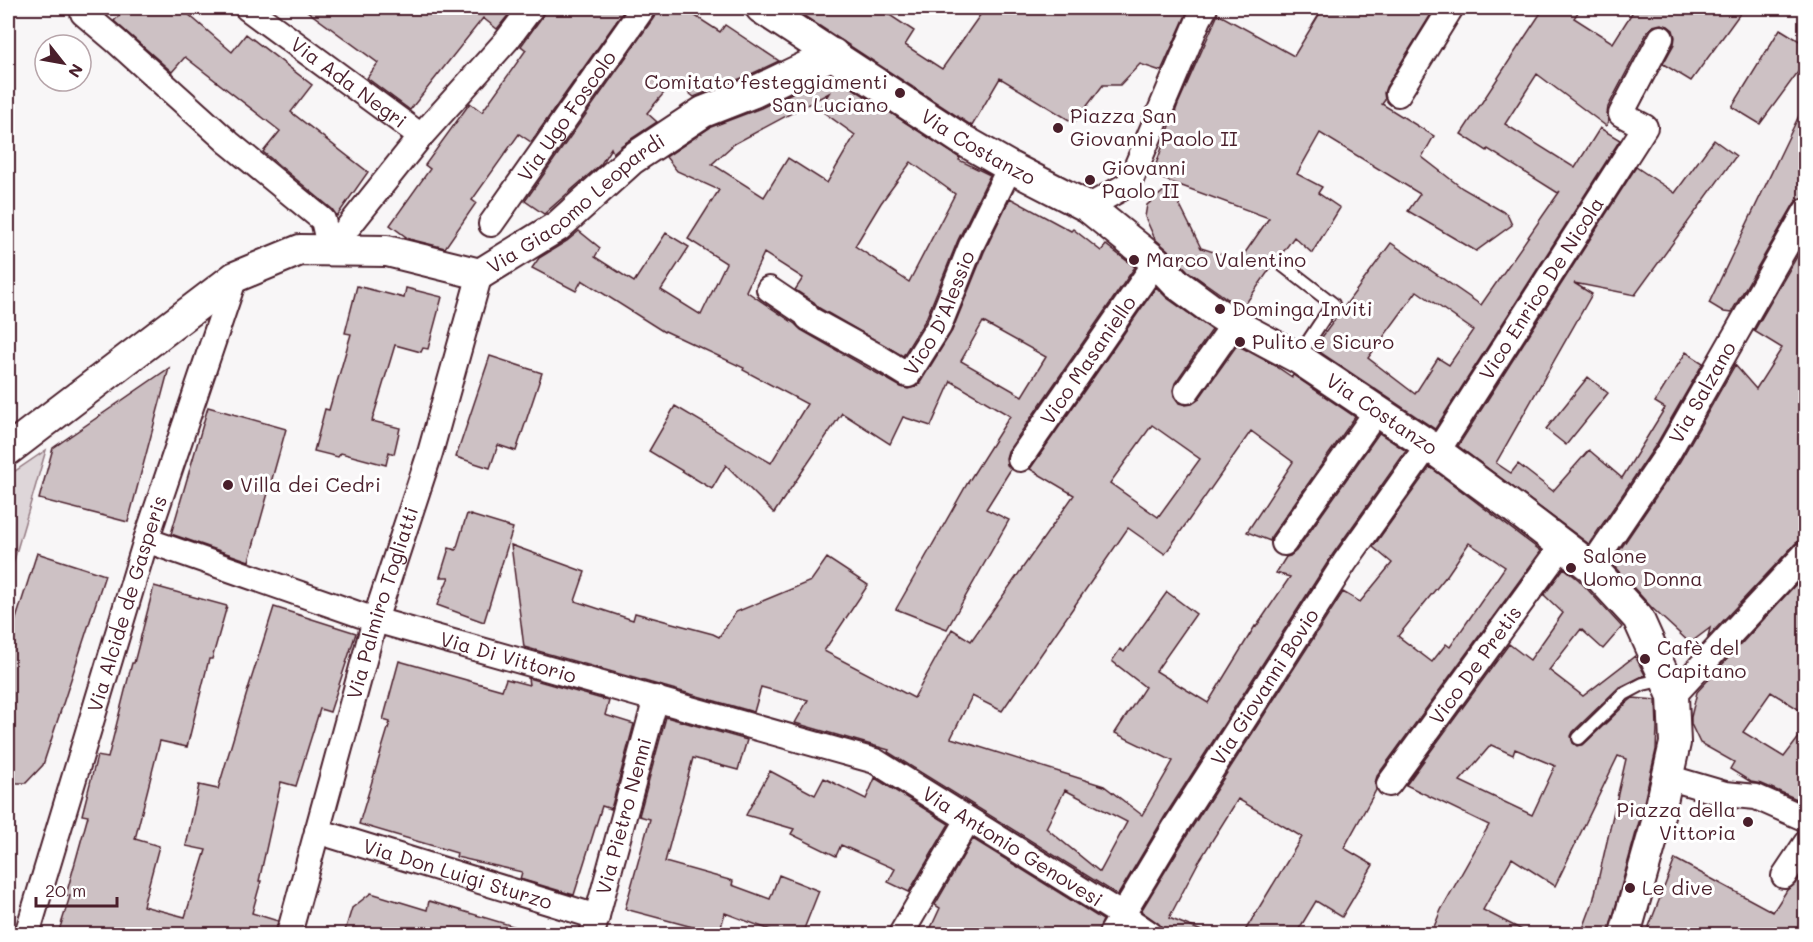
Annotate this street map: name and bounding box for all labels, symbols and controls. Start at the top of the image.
street label: Via Ada Negri [286,30,412,133]
north arrow [33,33,93,93]
street label: Via Ugo Foscolo [511,45,621,186]
text: N [64,60,88,82]
place label: Comitato festeggiamenti San Luciano [644,68,888,117]
marker: Comitato festeggiamenti San Luciano [893,86,907,100]
street label: Via Costanzo [916,102,1041,190]
place label: Piazza San Giovanni Paolo II [1070,102,1238,151]
marker: Piazza San Giovanni Paolo II [1051,121,1065,135]
street label: Via Giacomo Leopardi [482,127,669,279]
place label: Giovanni Paolo II [1102,154,1186,203]
marker: Giovanni Paolo II [1083,173,1097,187]
street label: Vico Enrico De Nicola [1473,192,1609,385]
place label: Marco Valentino [1146,246,1306,272]
street label: Vico D'Alessio [897,247,980,380]
marker: Marco Valentino [1127,253,1141,267]
street label: Vico Masaniello [1034,290,1141,429]
place label: Dominga Inviti [1232,295,1373,321]
marker: Dominga Inviti [1213,302,1227,316]
place label: Pulito e Sicuro [1252,328,1394,354]
marker: Pulito e Sicuro [1233,335,1247,349]
street label: Via Salzano [1662,336,1741,448]
street label: Via Costanzo [1321,367,1444,460]
place label: Villa dei Cedri [240,471,381,497]
marker: Villa dei Cedri [221,478,235,492]
street label: Via Alcide de Gasperis [81,492,172,715]
street label: Via Palmiro Togliatti [340,503,423,702]
place label: Salone Uomo Donna [1583,542,1703,591]
marker: Salone Uomo Donna [1564,561,1578,575]
street label: Vico De Pretis [1423,600,1527,729]
street label: Via Giovanni Bovio [1204,603,1324,770]
street label: Via Di Vittorio [437,625,580,688]
place label: Cafè del Capitano [1657,634,1747,683]
marker: Cafè del Capitano [1638,652,1652,666]
street label: Via Pietro Nenni [589,735,657,897]
street label: Via Antonio Genovesi [918,780,1108,912]
place label: Piazza della Vittoria [1617,796,1736,845]
marker: Piazza della Vittoria [1741,815,1755,829]
street label: Via Don Luigi Sturzo [360,832,556,915]
scale bar [36,870,117,908]
place label: Le dive [1642,874,1713,900]
text: 20 m [45,878,86,902]
marker: Le dive [1623,881,1637,895]

